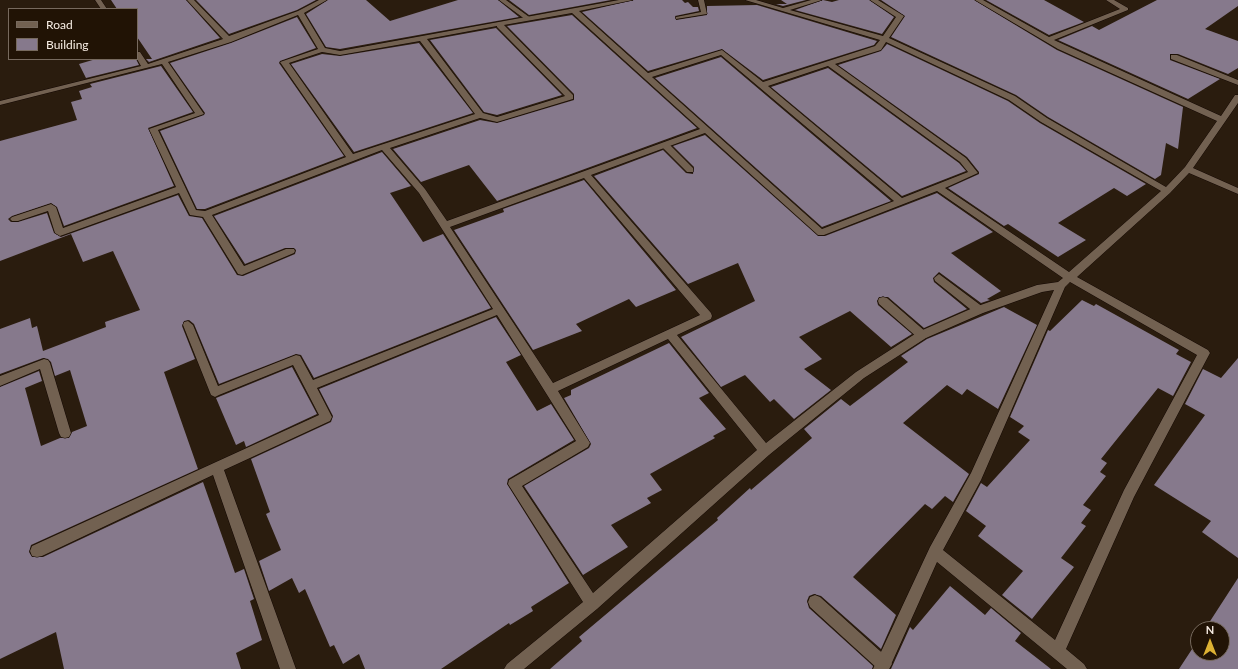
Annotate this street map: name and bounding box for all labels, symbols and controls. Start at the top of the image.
legend [8,8,138,60]
text: Road [46,17,73,32]
text: Building [46,37,89,52]
north arrow [1190,621,1230,661]
text: N [1206,623,1214,636]

